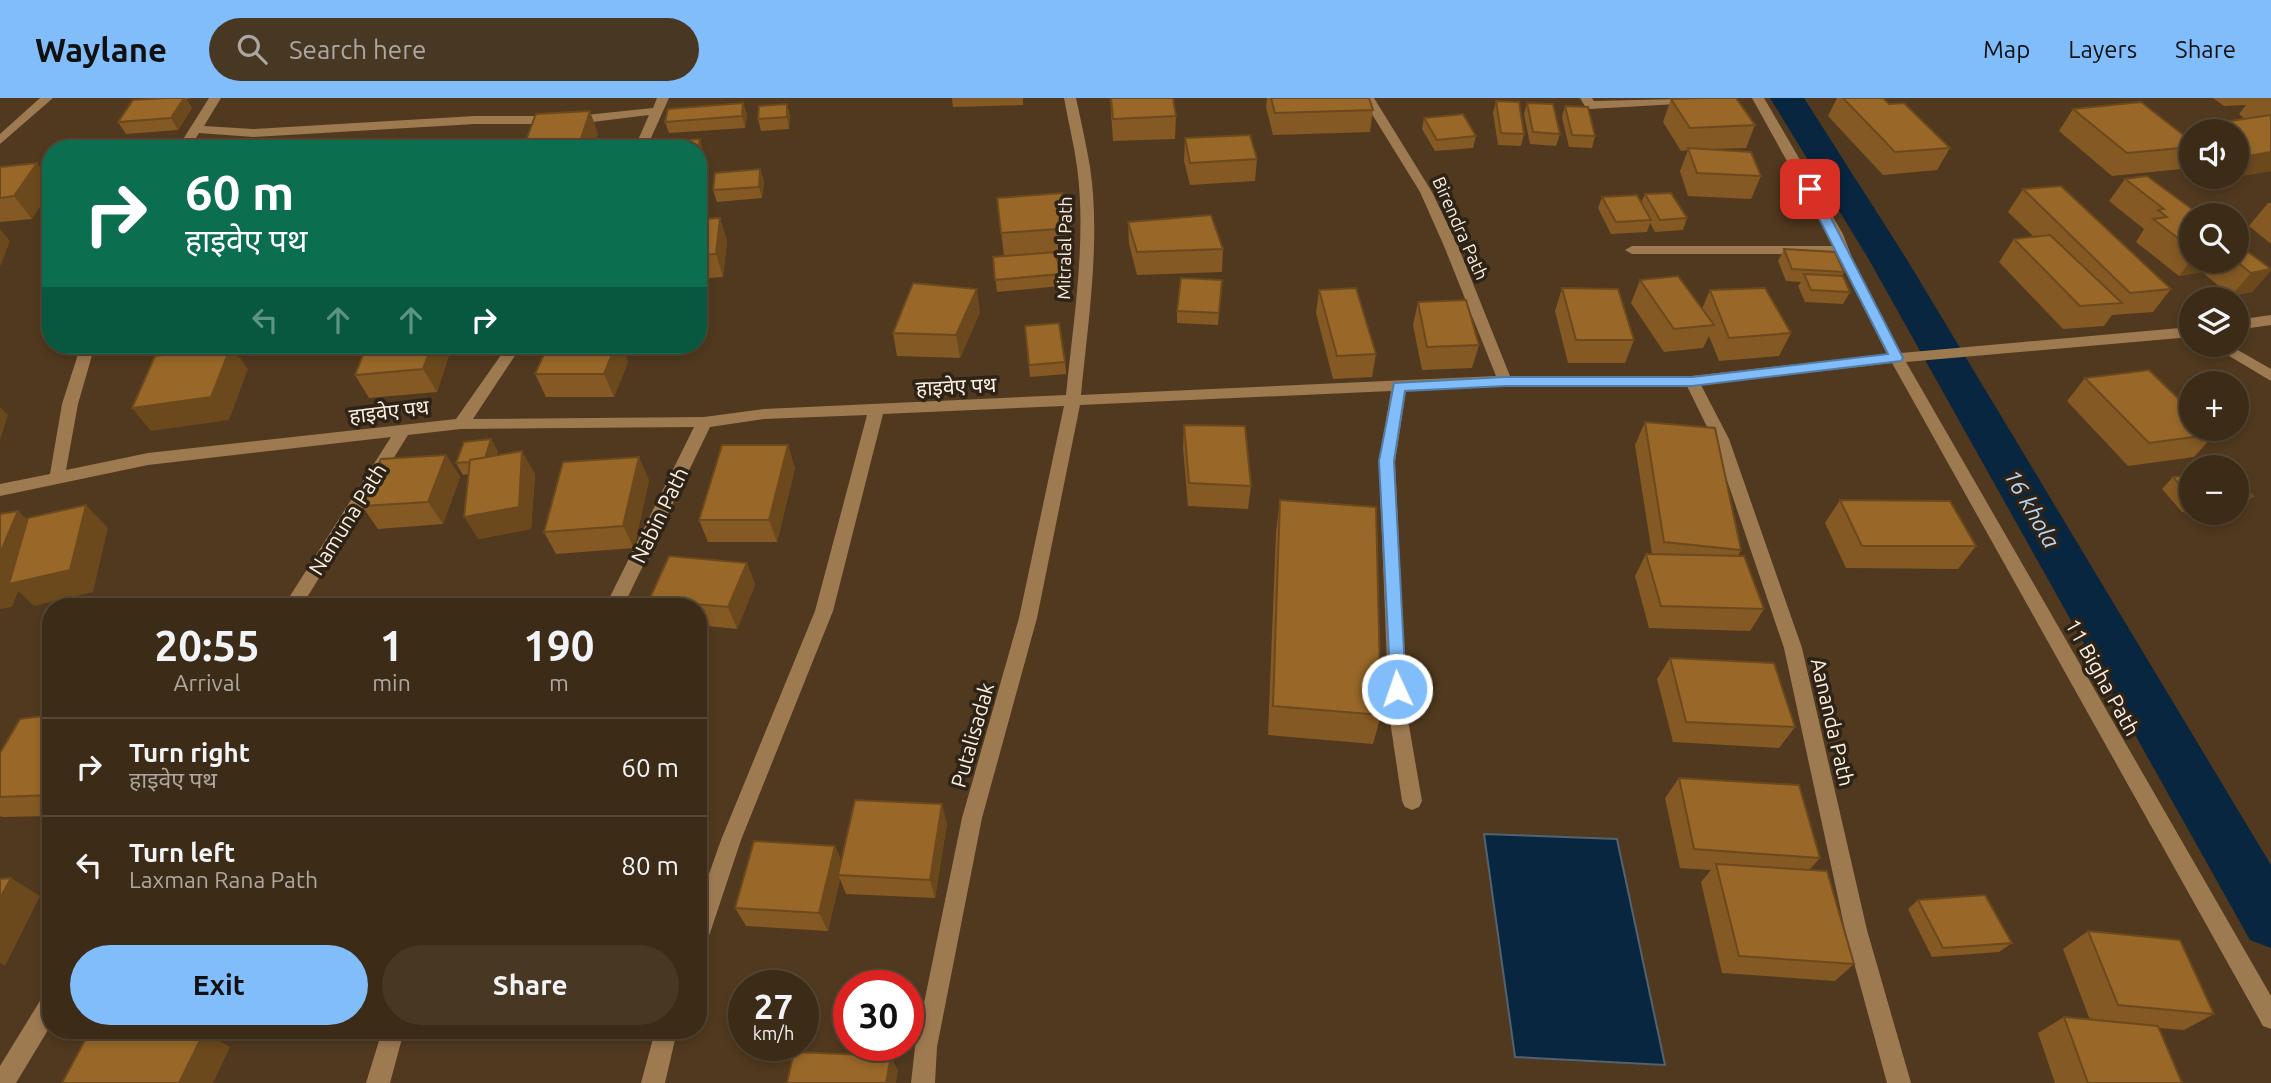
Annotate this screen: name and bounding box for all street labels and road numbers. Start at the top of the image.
street label: Birendra Path [1429,173,1493,283]
street label: Mitralal Path [1053,196,1075,300]
street label: हाइवेए पथ [915,372,997,400]
street label: हाइवेए पथ [348,394,431,428]
street label: Namuna Path [303,459,391,579]
street label: Nabin Path [626,463,692,567]
street label: 11 Bigha Path [2061,614,2145,740]
street label: Aananda Path [1807,656,1859,788]
street label: Putalisadak [946,680,998,790]

